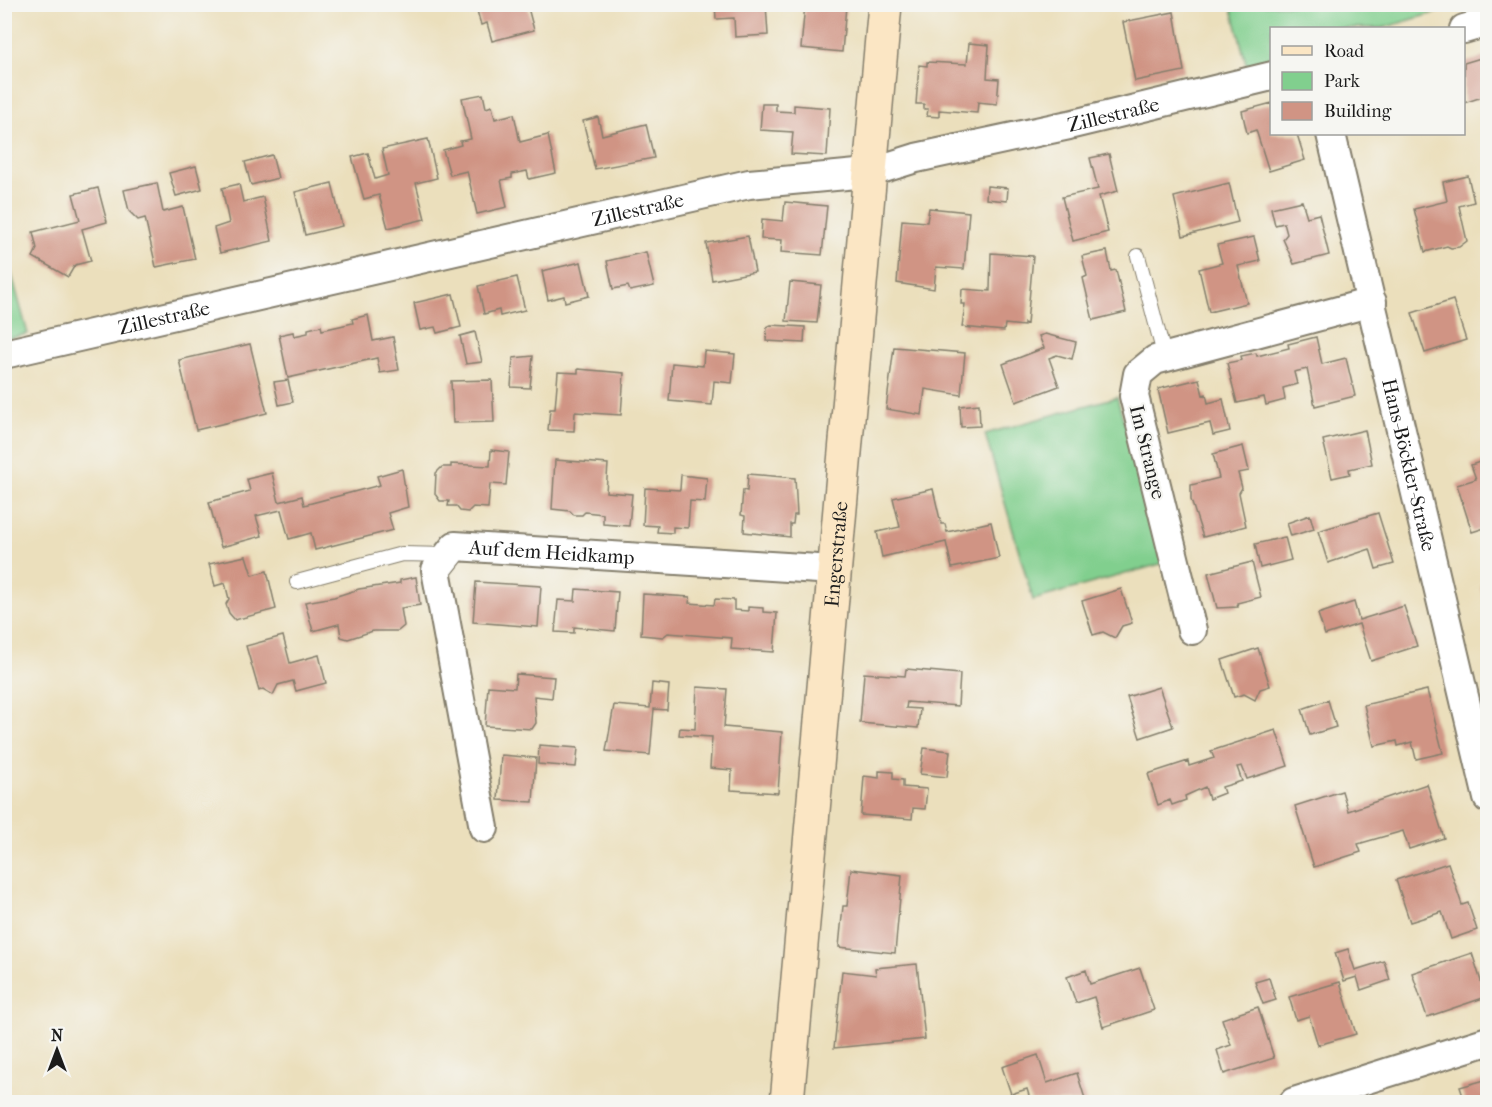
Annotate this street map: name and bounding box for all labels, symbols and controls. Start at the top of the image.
legend [1270,27,1465,135]
text: Road [1324,41,1364,62]
text: Park [1324,71,1361,92]
street label: Zillestraße [1065,93,1162,137]
text: Building [1324,101,1392,122]
street label: Zillestraße [590,188,686,231]
street label: Zillestraße [116,296,212,340]
street label: Hans-Böckler-Straße [1377,376,1440,554]
street label: Im Strange [1125,403,1170,502]
street label: Engerstraße [820,500,853,608]
street label: Auf dem Heidkamp [467,536,635,569]
north arrow [27,1020,87,1080]
text: N [51,1026,64,1045]

